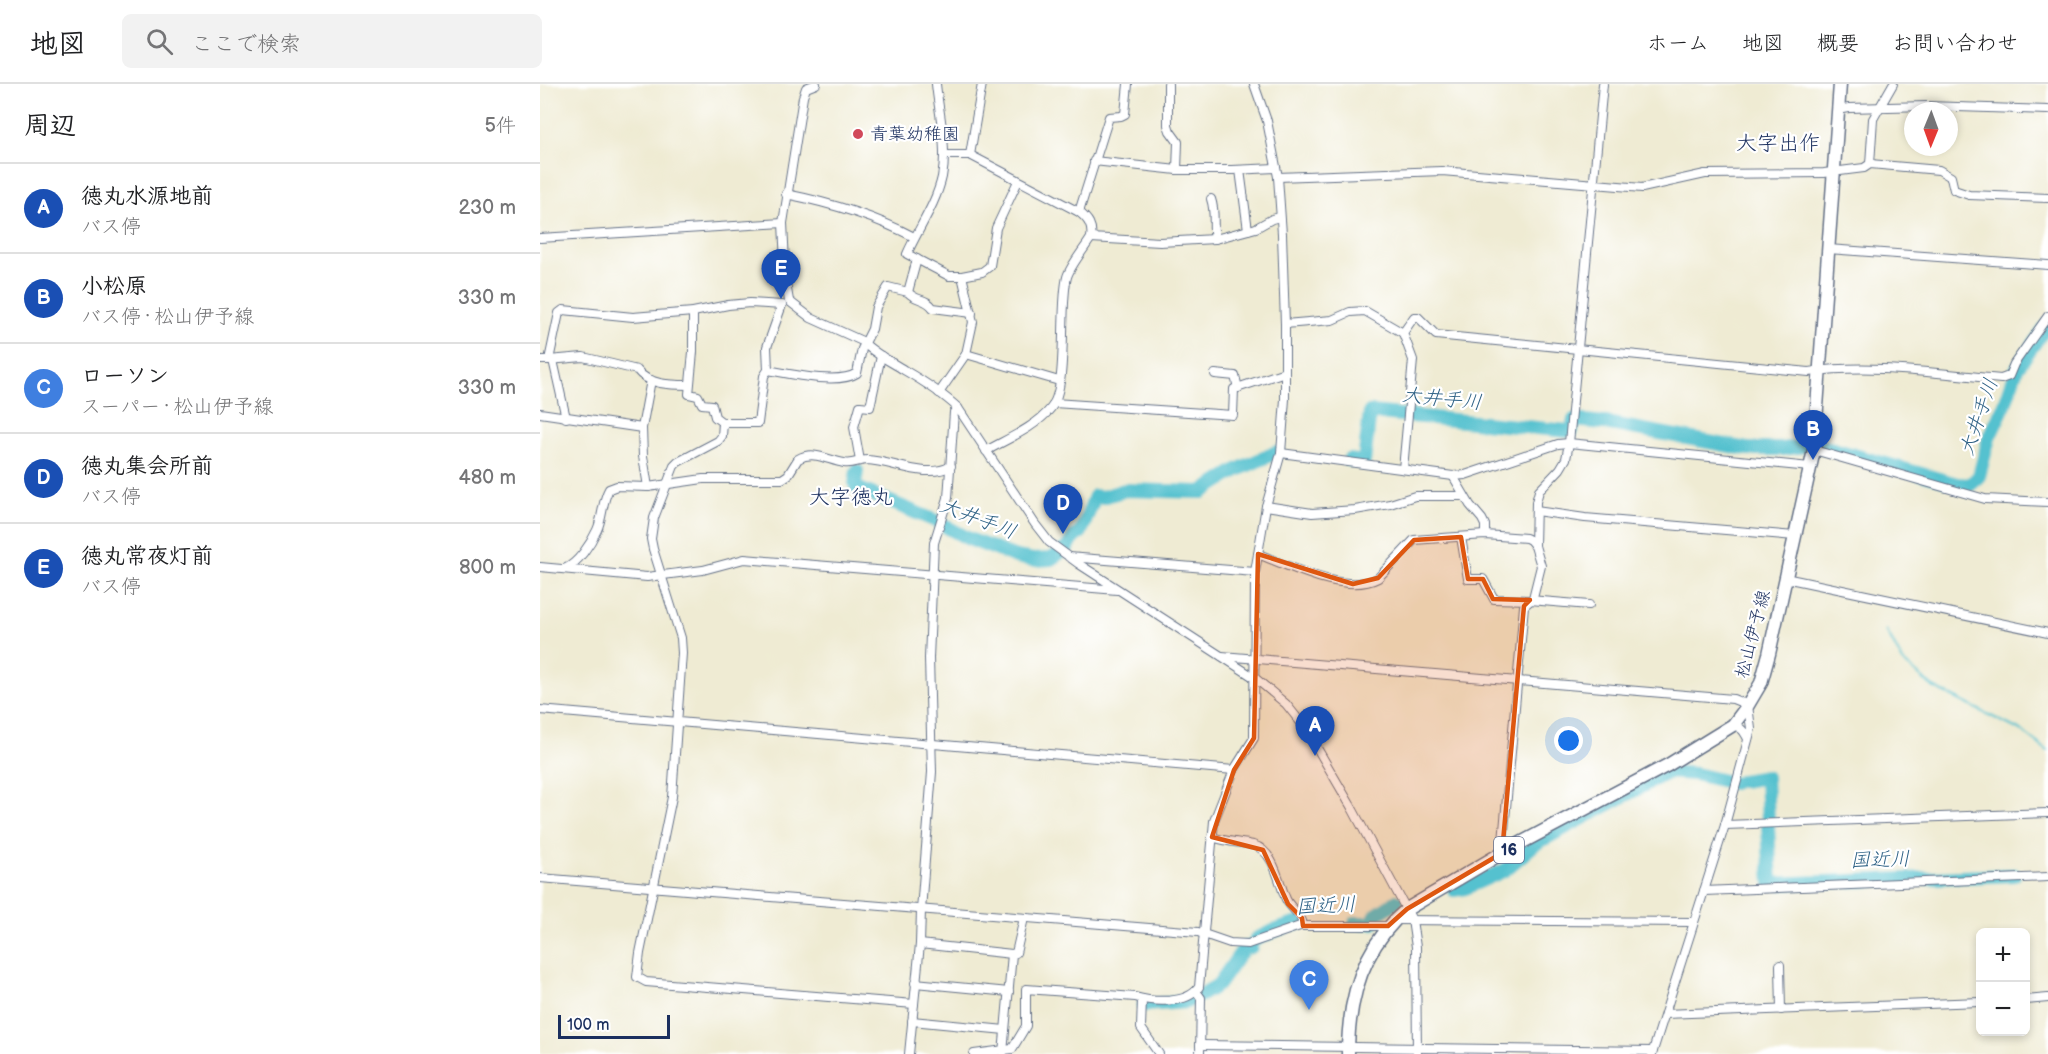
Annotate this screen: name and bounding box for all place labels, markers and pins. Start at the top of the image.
place label: 青葉幼稚園 [870,124,960,145]
marker: 青葉幼稚園 [851,127,865,141]
pin: E [762,250,800,299]
pin: B [1794,410,1832,460]
pin: D [1044,484,1082,534]
pin: A [1296,706,1334,756]
pin: C [1290,960,1328,1010]

